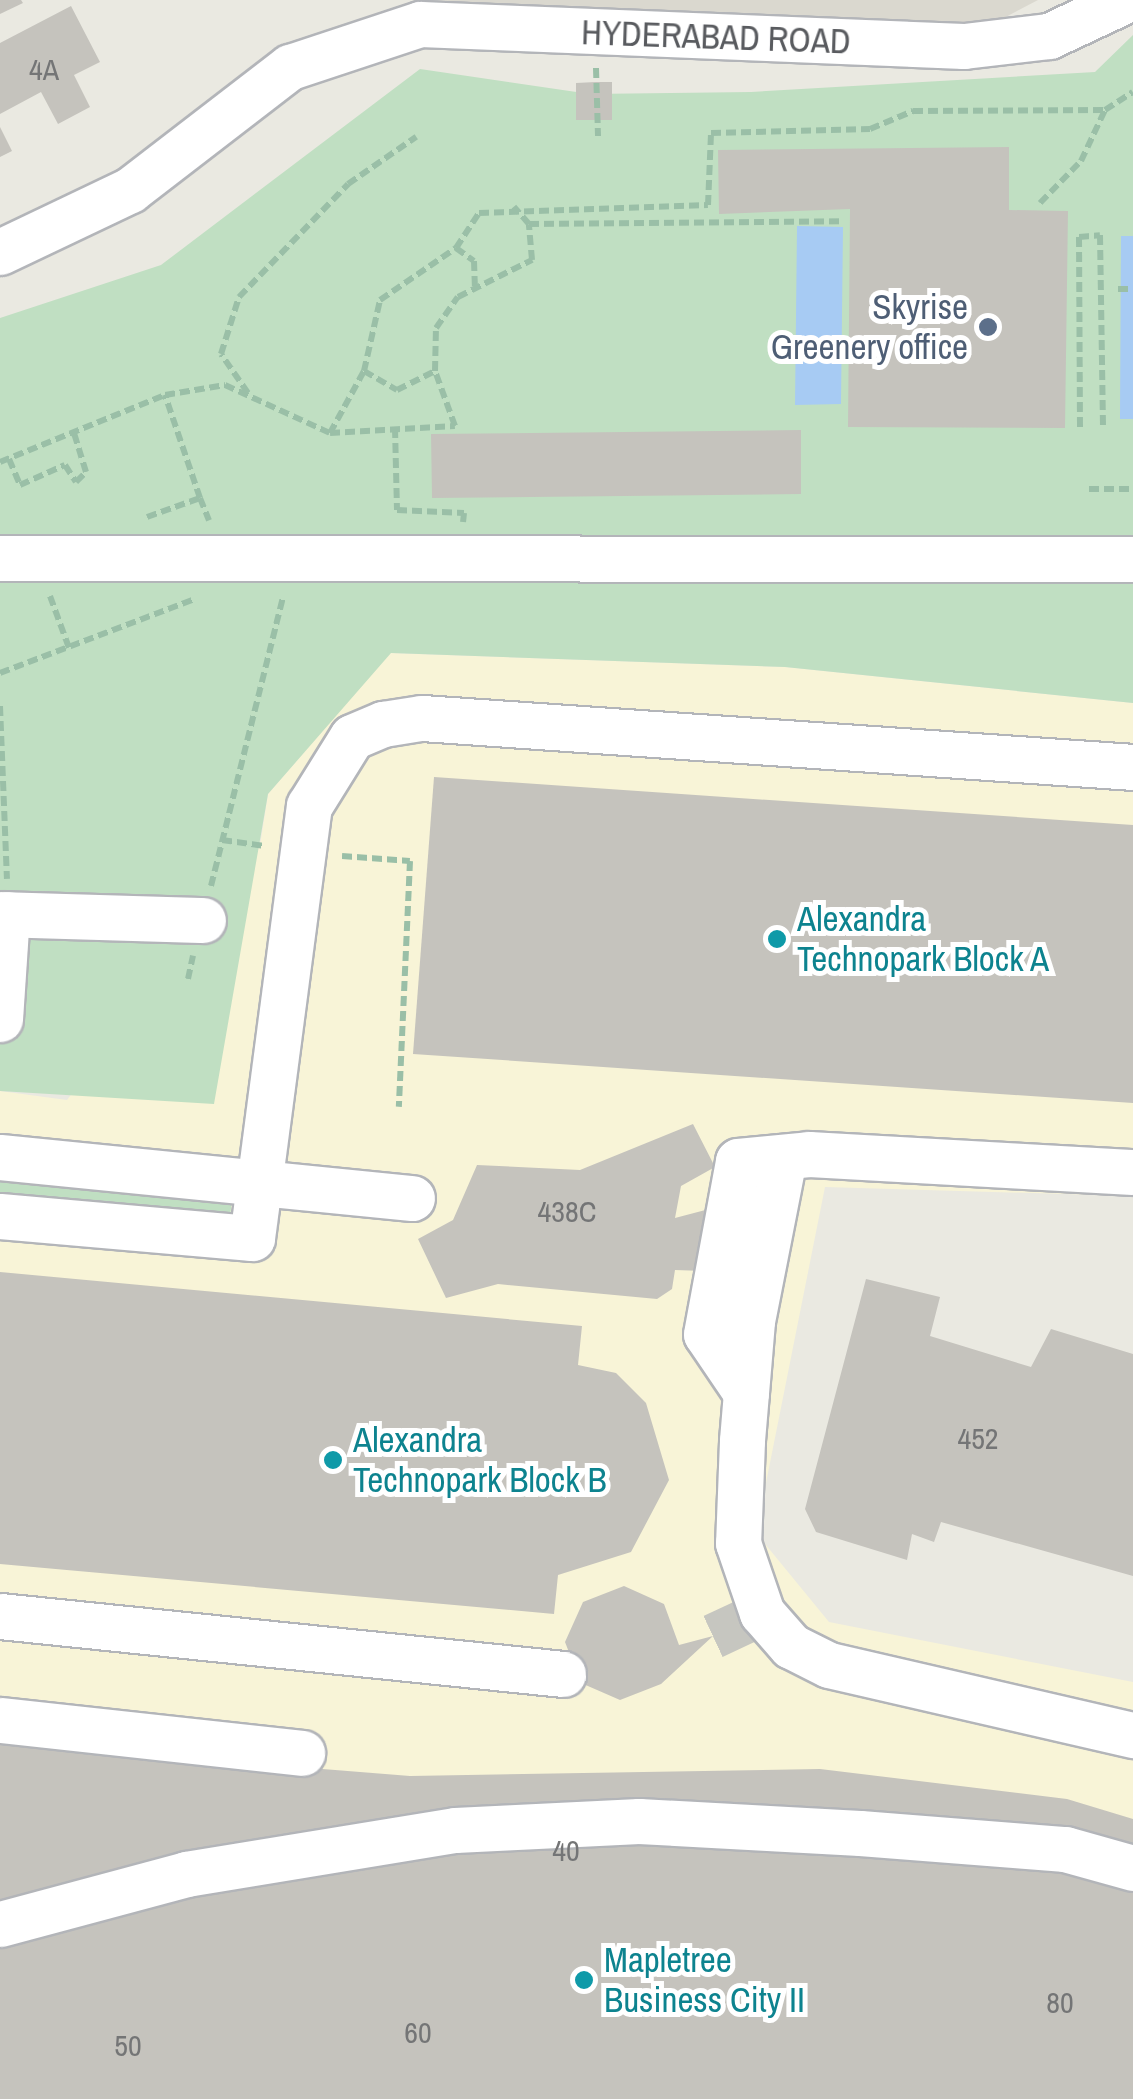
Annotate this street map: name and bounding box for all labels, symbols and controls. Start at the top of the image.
street label: HYDERABAD ROAD [581,11,851,63]
house number: 4A [29,51,59,87]
place label: Skyrise Greenery office [771,286,968,368]
marker: Skyrise Greenery office [977,316,999,338]
place label: Alexandra Technopark Block A [797,898,1051,980]
marker: Alexandra Technopark Block A [766,928,788,950]
house number: 438C [538,1193,596,1229]
place label: Alexandra Technopark Block B [353,1419,607,1501]
house number: 452 [957,1420,999,1456]
marker: Alexandra Technopark Block B [322,1449,344,1471]
house number: 40 [552,1832,580,1868]
place label: Mapletree Business City II [604,1939,805,2021]
marker: Mapletree Business City II [573,1969,595,1991]
house number: 80 [1046,1984,1074,2020]
house number: 60 [404,2014,432,2050]
house number: 50 [114,2027,142,2063]

